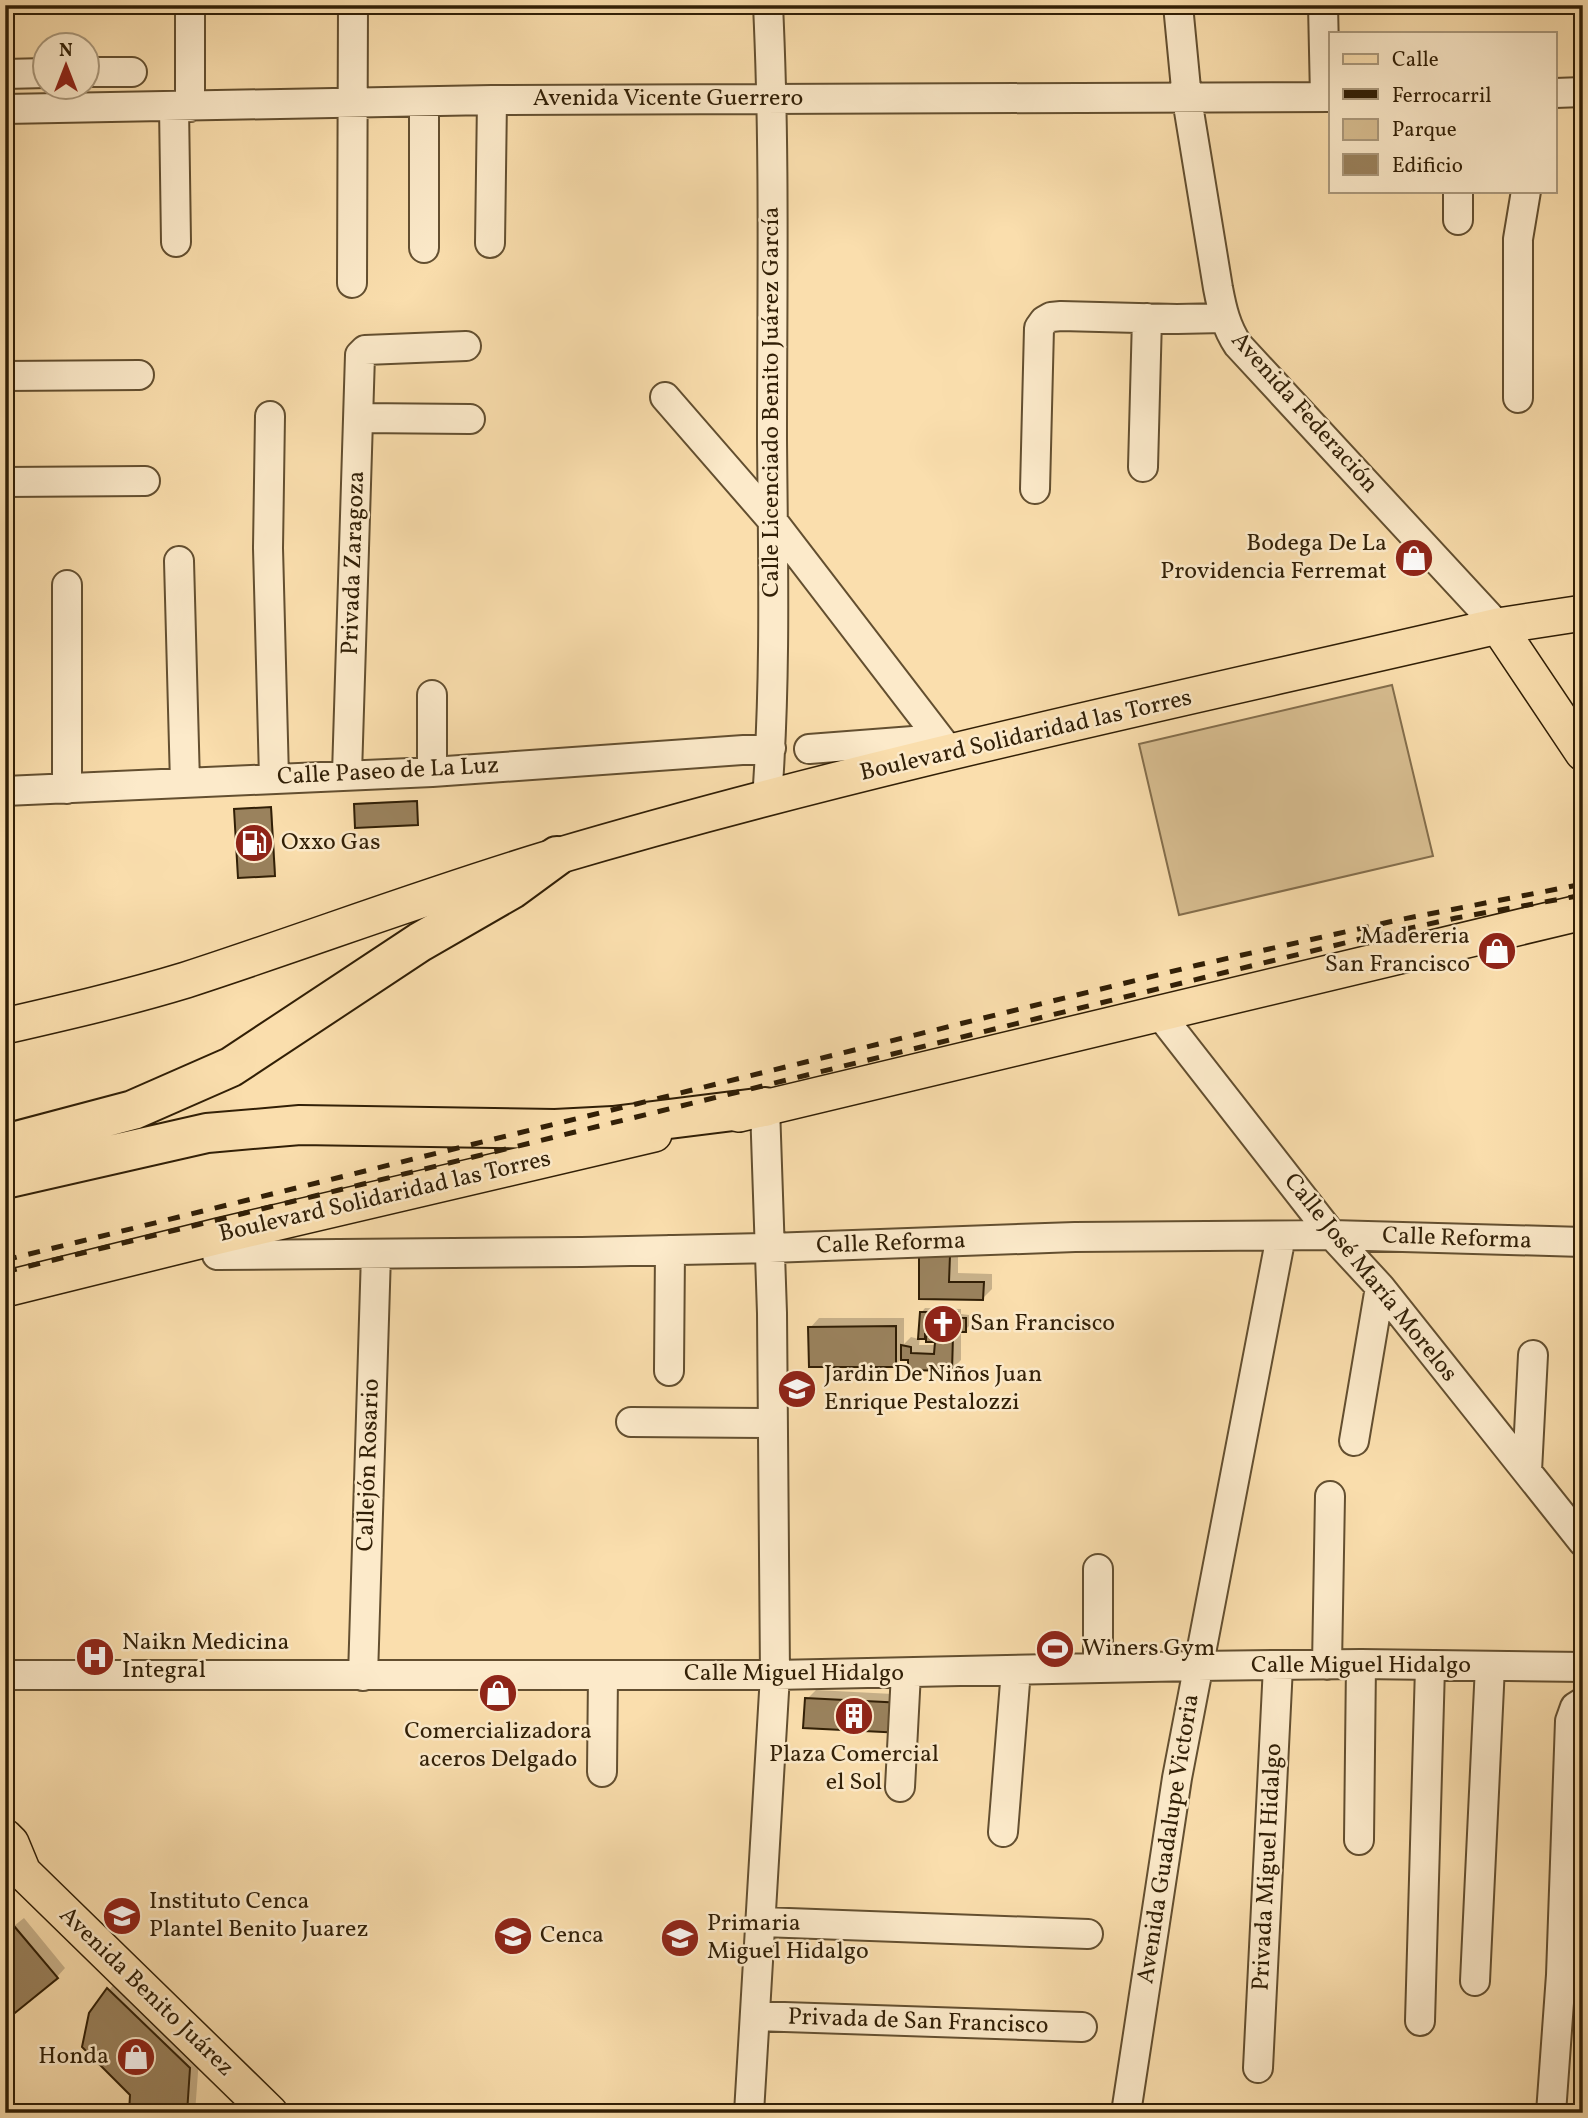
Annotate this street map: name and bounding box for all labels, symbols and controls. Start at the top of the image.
north arrow [32,32,102,102]
legend [1329,32,1556,192]
text: N [59,38,73,64]
text: Calle [1392,46,1439,75]
street label: Avenida Vicente Guerrero [533,82,803,116]
text: Ferrocarril [1392,82,1492,111]
text: Parque [1392,116,1457,145]
text: Edificio [1392,152,1463,181]
street label: Calle Licenciado Benito Juárez García [755,207,789,597]
street label: Avenida Federación [1222,325,1386,501]
street label: Privada Zaragoza [334,470,374,656]
place label: Bodega De La Providencia Ferremat [1160,527,1387,589]
shop icon: Bodega De La Providencia Ferremat [1393,537,1435,579]
street label: Boulevard Solidaridad las Torres [857,681,1195,791]
street label: Calle Paseo de La Luz [276,749,500,795]
fuel station icon: Oxxo Gas [233,822,275,864]
place label: Oxxo Gas [281,826,380,860]
place label: Madereria San Francisco [1325,920,1470,982]
shop icon: Madereria San Francisco [1476,930,1518,972]
street label: Boulevard Solidaridad las Torres [216,1142,554,1252]
street label: Calle José María Morelos [1275,1166,1465,1390]
street label: Calle Reforma [1382,1219,1532,1259]
street label: Calle Reforma [816,1224,966,1264]
church icon: San Francisco [922,1303,964,1345]
place label: San Francisco [970,1307,1115,1341]
place label: Jardin De Niños Juan Enrique Pestalozzi [824,1358,1042,1420]
school or university icon: Jardin De Niños Juan Enrique Pestalozzi [776,1368,818,1410]
street label: Callejón Rosario [349,1378,389,1552]
place label: Naikn Medicina Integral [122,1626,289,1688]
sports icon: Winers Gym [1034,1628,1076,1670]
place label: Winers Gym [1082,1632,1215,1666]
hospital icon: Naikn Medicina Integral [74,1636,116,1678]
street label: Calle Miguel Hidalgo [1251,1649,1471,1683]
street label: Calle Miguel Hidalgo [684,1657,904,1691]
shop icon: Comercializadora aceros Delgado [477,1672,519,1714]
street label: Avenida Guadalupe Victoria [1129,1692,1209,1986]
building icon: Plaza Comercial el Sol [833,1695,875,1737]
place label: Comercializadora aceros Delgado [404,1715,592,1777]
place label: Plaza Comercial el Sol [769,1738,939,1800]
street label: Privada Miguel Hidalgo [1245,1742,1291,1992]
place label: Instituto Cenca Plantel Benito Juarez [149,1885,368,1947]
school or university icon: Instituto Cenca Plantel Benito Juarez [101,1895,143,1937]
street label: Avenida Benito Juárez [51,1899,241,2085]
place label: Primaria Miguel Hidalgo [707,1907,869,1969]
school or university icon: Cenca [492,1915,534,1957]
school or university icon: Primaria Miguel Hidalgo [659,1917,701,1959]
place label: Cenca [540,1919,604,1953]
street label: Privada de San Francisco [787,2000,1049,2044]
shop icon: Honda [115,2036,157,2078]
place label: Honda [38,2040,109,2074]

